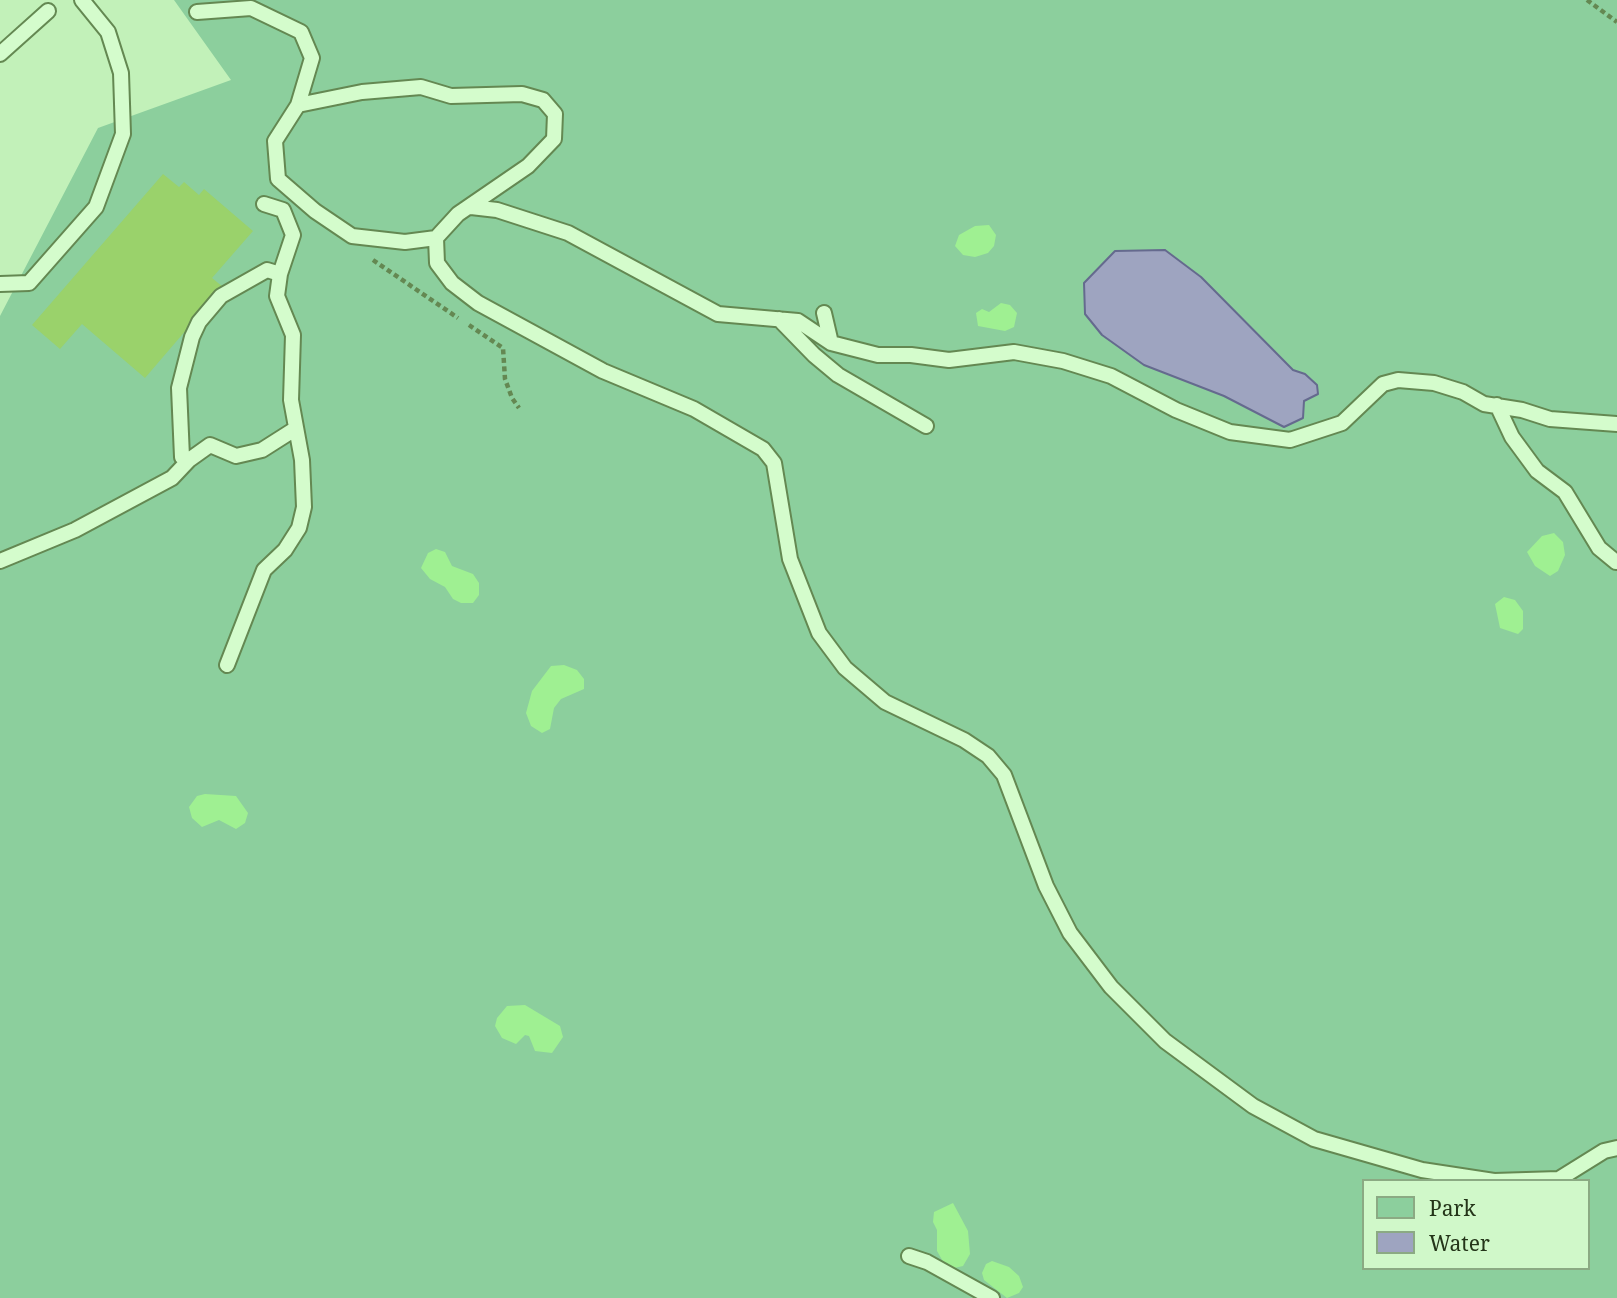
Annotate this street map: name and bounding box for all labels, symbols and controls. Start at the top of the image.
legend [1362,1179,1589,1270]
text: Park [1429,1194,1476,1222]
text: Water [1429,1229,1490,1257]

